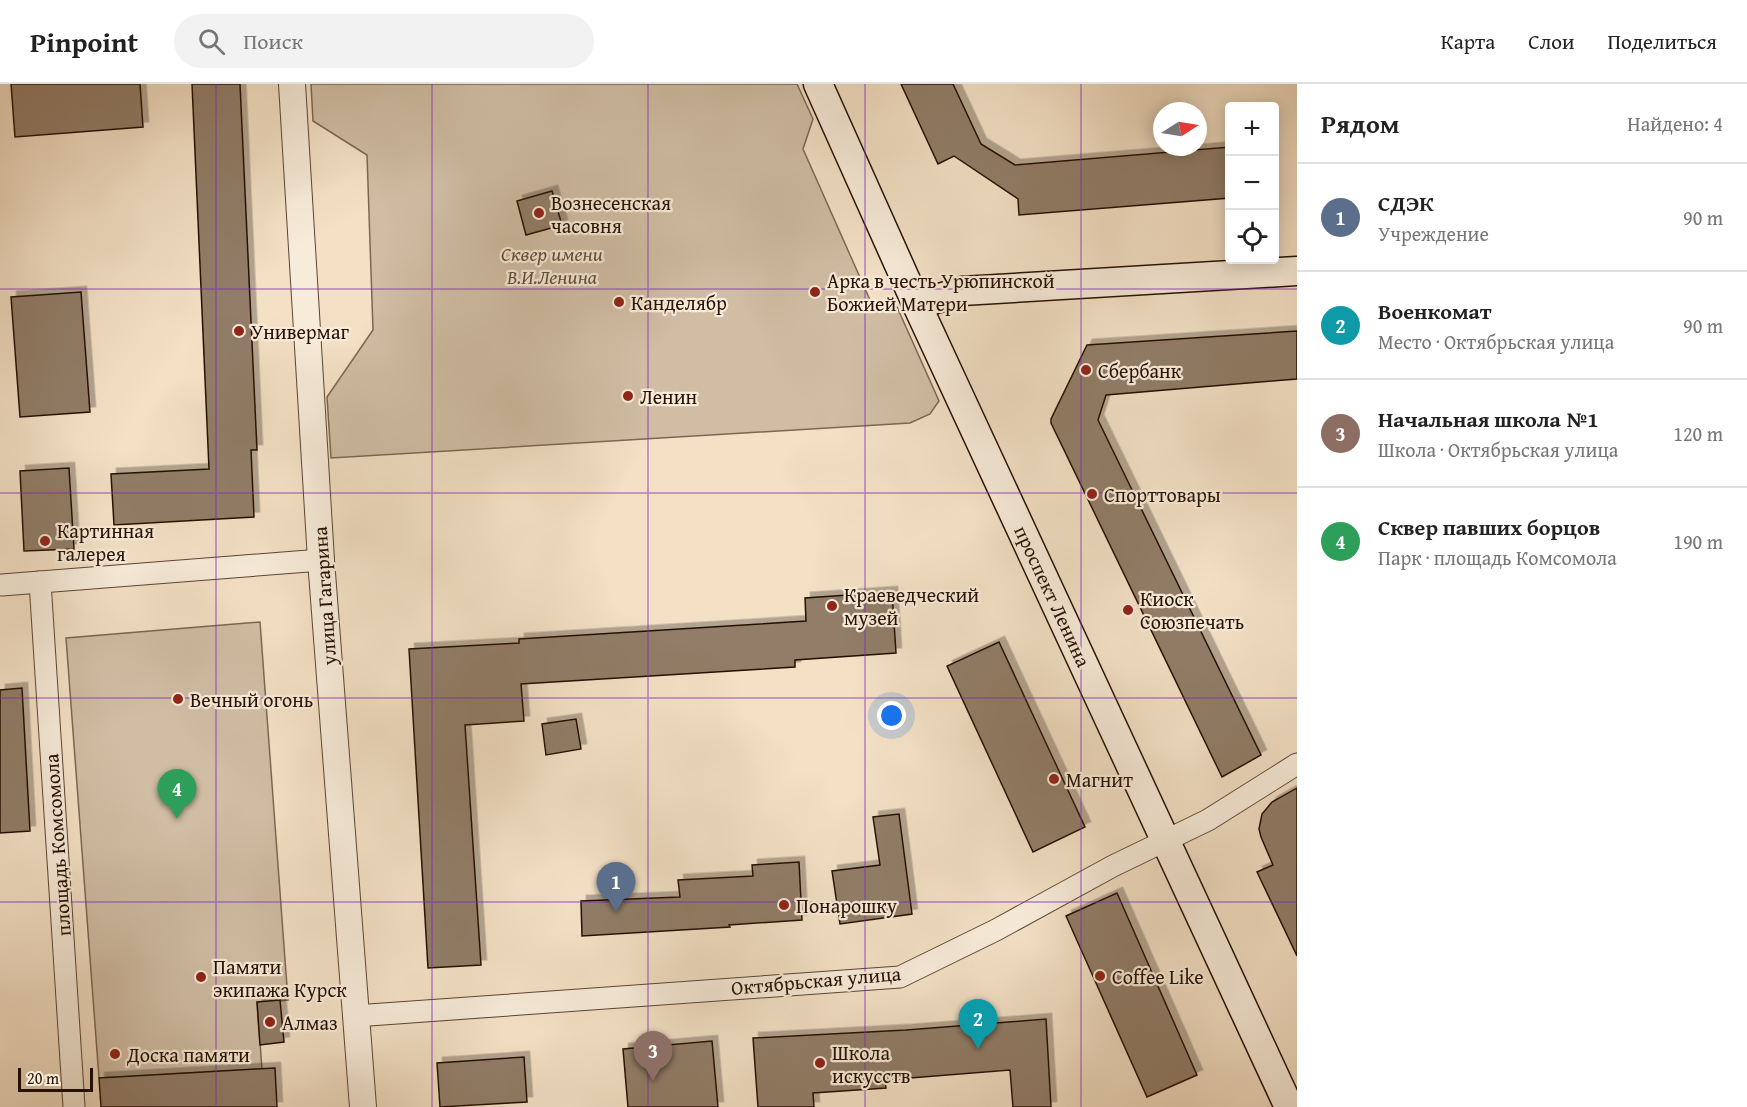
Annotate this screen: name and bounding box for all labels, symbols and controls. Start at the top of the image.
search box [174,14,594,68]
text: Pinpoint [30,21,138,62]
icon: search [195,25,228,58]
text: Поиск [243,25,303,57]
text: Карта [1441,26,1495,57]
text: Слои [1528,26,1574,57]
text: Поделиться [1607,26,1717,57]
north arrow [1153,102,1207,156]
map controls [1225,102,1279,264]
button: + [1225,102,1279,156]
text: Рядом [1321,104,1399,143]
text: Найдено: 4 [1627,109,1723,138]
button: − [1225,156,1279,210]
text: СДЭК [1378,187,1434,219]
place label: Вознесенская часовня [551,188,671,240]
text: 1 [1335,203,1346,232]
text: 90 m [1683,203,1723,232]
marker: Вознесенская часовня [532,206,546,220]
button: locate [1225,210,1279,264]
text: Учреждение [1378,219,1489,248]
park label: Сквер имени В.И.Ленина [501,239,603,291]
place label: Арка в честь Урюпинской Божией Матери [827,266,1055,318]
marker: Арка в честь Урюпинской Божией Матери [808,285,822,299]
place label: Канделябр [631,288,727,317]
marker: Канделябр [612,295,626,309]
text: Военкомат [1378,295,1492,327]
text: 2 [1335,311,1346,340]
text: 90 m [1683,311,1723,340]
place label: Универмаг [251,317,349,346]
marker: Универмаг [232,324,246,338]
text: Место · Октябрьская улица [1378,327,1614,356]
place label: Сбербанк [1098,356,1182,385]
marker: Сбербанк [1079,363,1093,377]
place label: Ленин [640,382,698,411]
marker: Ленин [621,389,635,403]
text: Начальная школа №1 [1378,403,1599,435]
text: 3 [1335,419,1346,448]
text: 120 m [1673,419,1723,448]
text: Школа · Октябрьская улица [1378,435,1618,464]
place label: Спорттовары [1104,480,1221,509]
marker: Спорттовары [1085,487,1099,501]
text: Сквер павших борцов [1378,511,1600,543]
place label: Картинная галерея [57,516,154,568]
street label: проспект Ленина [1008,521,1099,672]
street label: улица Гагарина [305,525,343,668]
text: 4 [1335,527,1346,556]
text: 190 m [1673,527,1723,556]
marker: Картинная галерея [38,534,52,548]
text: Парк · площадь Комсомола [1378,543,1617,572]
place label: Краеведческий музей [844,580,979,632]
place label: Киоск Союзпечать [1140,584,1244,636]
marker: Краеведческий музей [825,599,839,613]
marker: Киоск Союзпечать [1121,603,1135,617]
place label: Вечный огонь [190,685,313,714]
marker: Вечный огонь [171,692,185,706]
your location [877,701,906,730]
street label: площадь Комсомола [36,752,78,937]
place label: Магнит [1066,765,1133,794]
pin: 4 [158,770,196,819]
marker: Магнит [1047,772,1061,786]
pin: 1 [596,862,636,912]
place label: Понарошку [796,891,897,920]
marker: Понарошку [777,898,791,912]
place label: Памяти экипажа Курск [213,952,347,1004]
street label: Октябрьская улица [730,958,903,1002]
place label: Coffee Like [1112,962,1204,991]
marker: Coffee Like [1093,969,1107,983]
marker: Памяти экипажа Курск [194,970,208,984]
pin: 2 [958,1000,998,1049]
place label: Алмаз [282,1008,338,1037]
marker: Алмаз [263,1015,277,1029]
pin: 3 [634,1032,672,1081]
place label: Школа искусств [832,1038,911,1090]
place label: Доска памяти [126,1040,250,1069]
marker: Доска памяти [108,1047,122,1061]
marker: Школа искусств [813,1056,827,1070]
scale bar [18,1065,93,1092]
text: 20 m [27,1066,59,1090]

